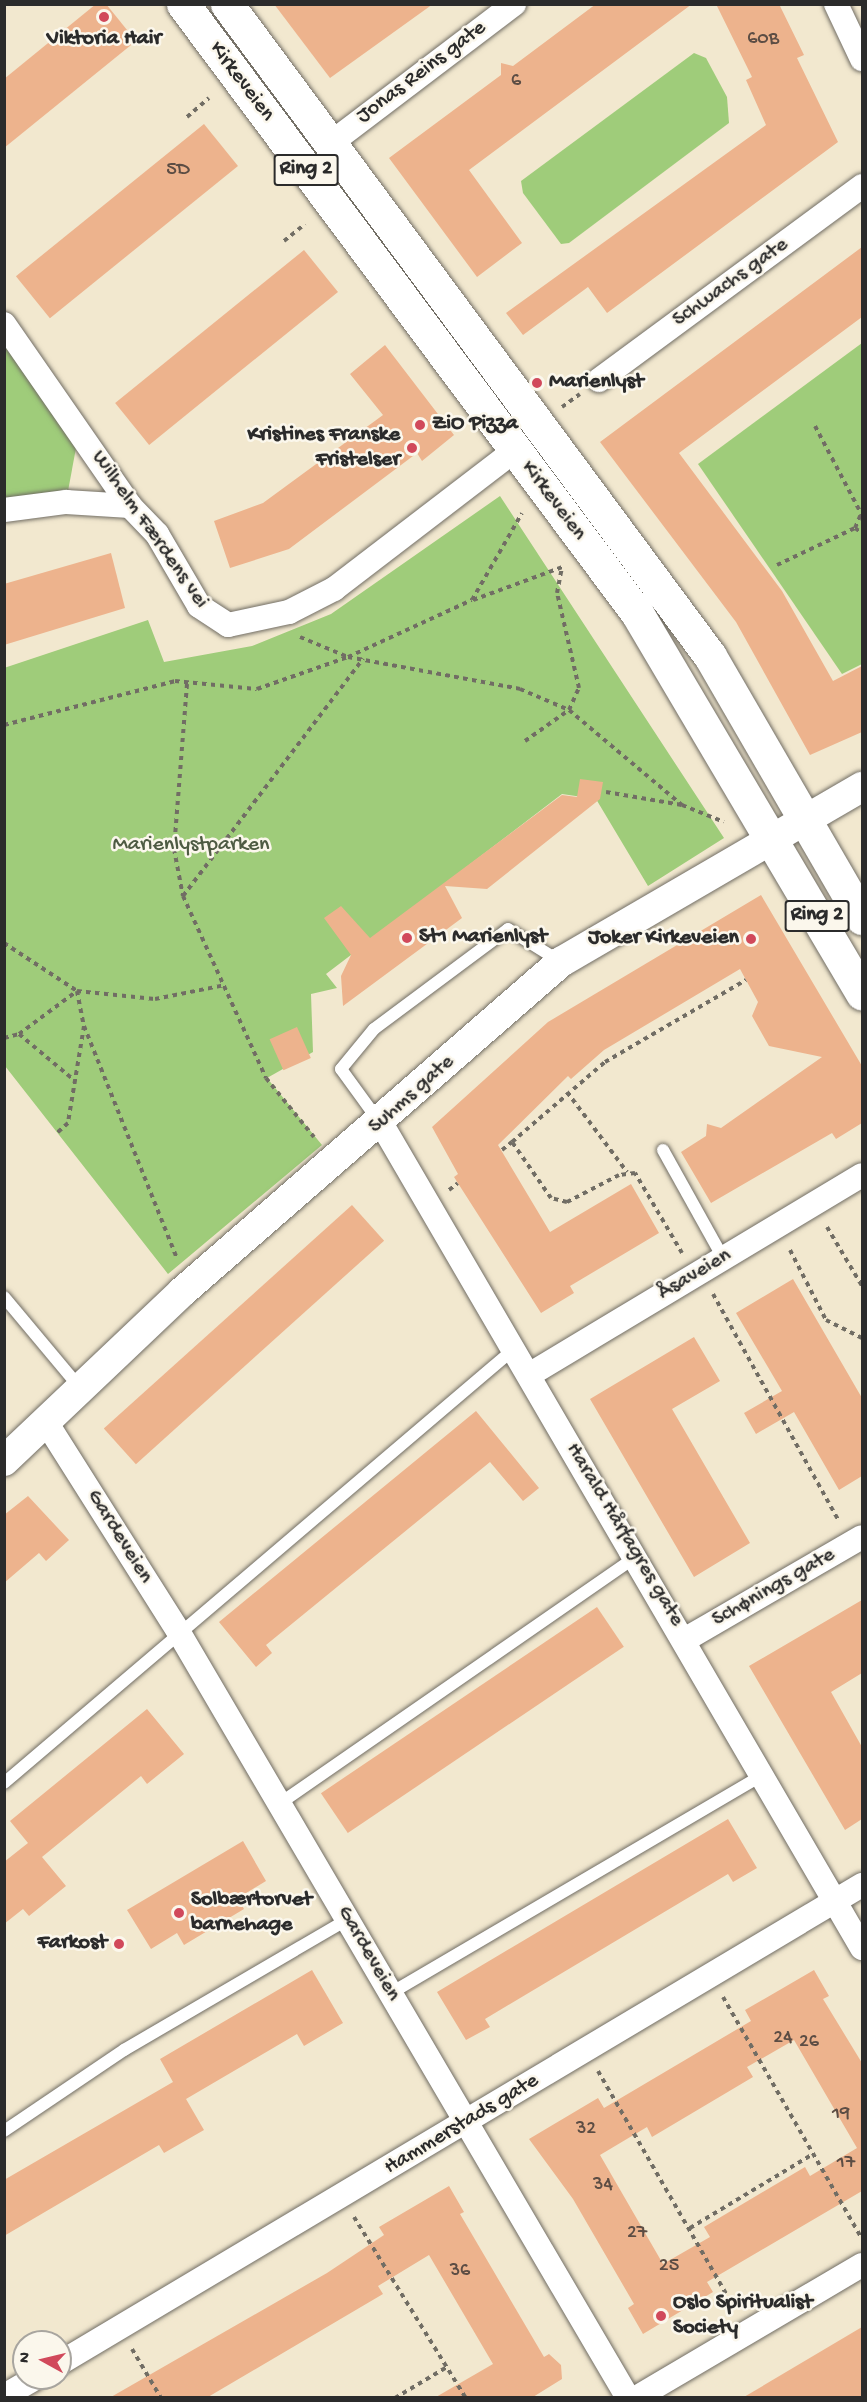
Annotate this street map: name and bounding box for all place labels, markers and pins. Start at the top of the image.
marker: Viktoria Hair [97,10,111,24]
place label: Viktoria Hair [47,27,161,53]
place label: Marienlyst [549,370,644,396]
marker: Marienlyst [530,376,544,390]
place label: ZiO Pizza [432,412,518,438]
marker: ZiO Pizza [413,418,427,432]
place label: Kristines Franske Fristelser [247,422,400,474]
marker: Kristines Franske Fristelser [405,441,419,455]
place label: St1 Marienlyst [419,925,547,951]
place label: Joker Kirkeveien [588,926,739,952]
marker: St1 Marienlyst [400,931,414,945]
marker: Joker Kirkeveien [744,932,758,946]
place label: Solbærtorvet barnehage [191,1887,312,1939]
marker: Solbærtorvet barnehage [172,1906,186,1920]
place label: Farkost [37,1931,107,1957]
marker: Farkost [112,1937,126,1951]
place label: Oslo Spiritualist Society [673,2290,812,2342]
marker: Oslo Spiritualist Society [654,2309,668,2323]

